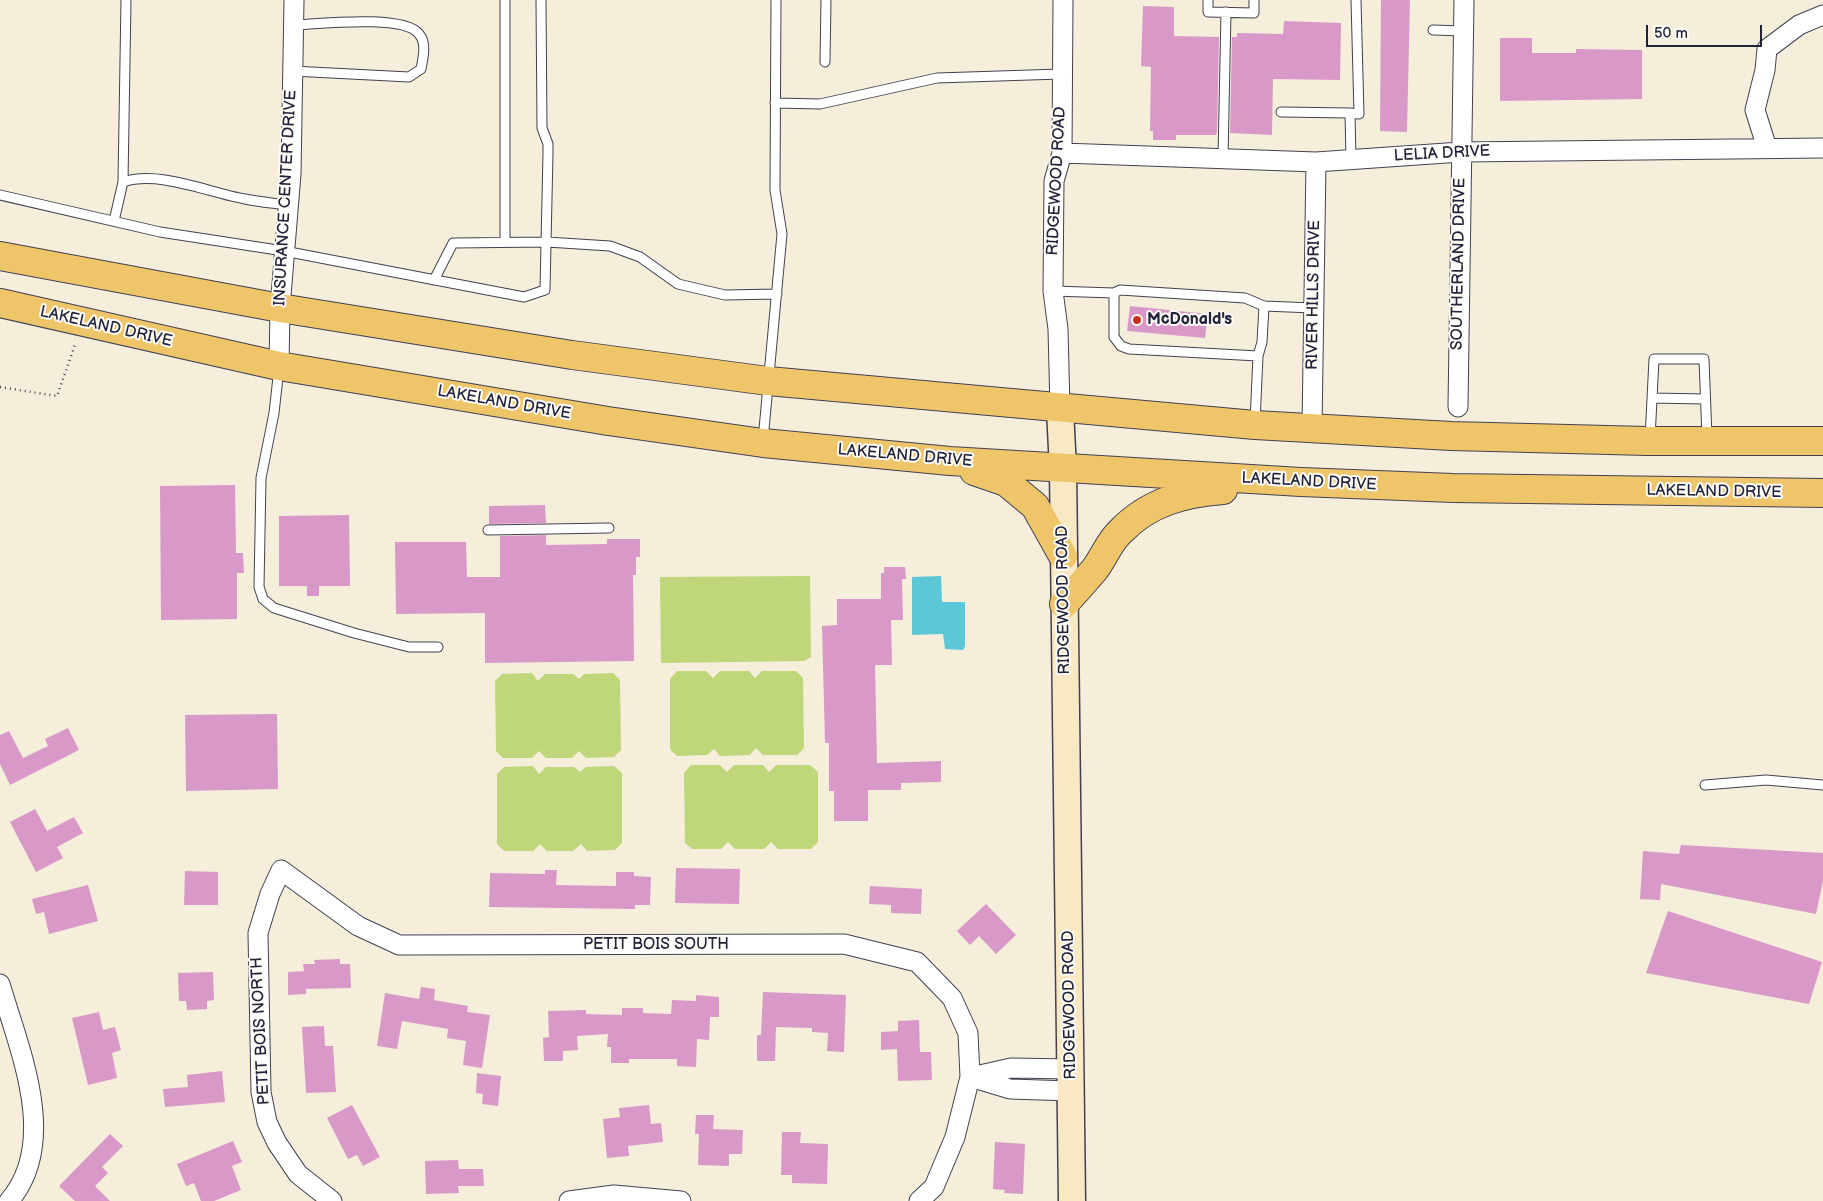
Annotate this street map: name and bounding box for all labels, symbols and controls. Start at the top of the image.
scale bar [1648,15,1764,47]
text: 50 m [1654,24,1688,43]
street label: INSURANCE CENTER DRIVE [271,90,301,306]
street label: RIDGEWOOD ROAD [1044,106,1070,256]
street label: LELIA DRIVE [1393,142,1491,166]
street label: SOUTHERLAND DRIVE [1448,178,1470,350]
street label: RIVER HILLS DRIVE [1303,220,1325,370]
street label: LAKELAND DRIVE [38,302,174,352]
place label: McDonald's [1147,310,1232,330]
marker: McDonald's [1131,314,1143,326]
street label: LAKELAND DRIVE [436,382,572,424]
street label: LAKELAND DRIVE [837,441,973,471]
street label: LAKELAND DRIVE [1241,469,1377,495]
street label: LAKELAND DRIVE [1646,481,1782,503]
street label: RIDGEWOOD ROAD [1053,525,1075,675]
street label: RIDGEWOOD ROAD [1059,930,1081,1080]
street label: PETIT BOIS SOUTH [583,935,729,955]
street label: PETIT BOIS NORTH [248,957,274,1105]

